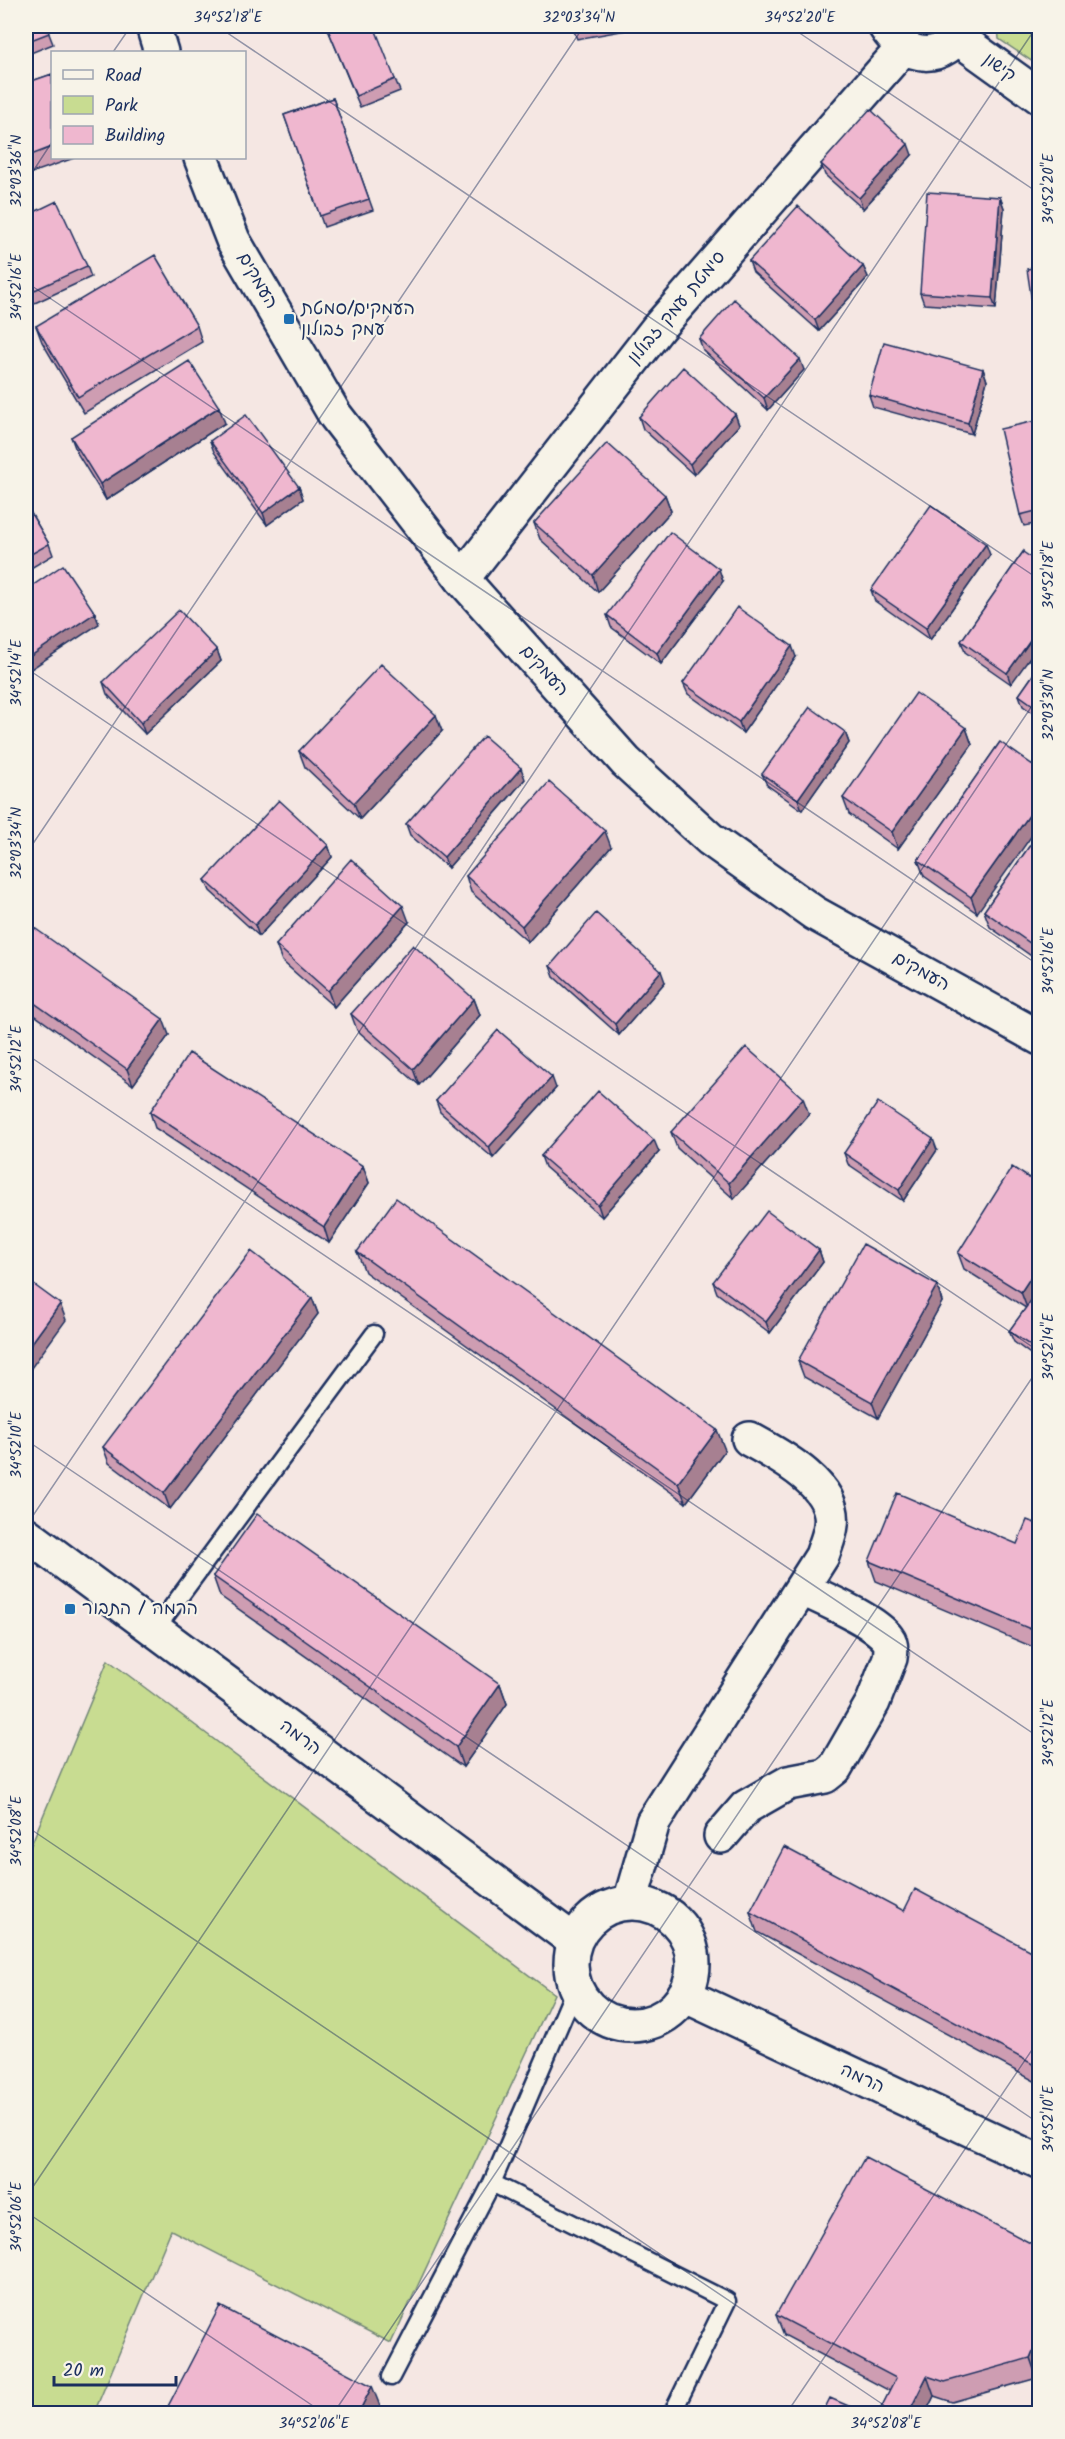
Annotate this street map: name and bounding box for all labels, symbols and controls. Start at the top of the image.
text: 34°52'18"E [194,6,263,30]
text: 32°03'34"N [543,6,615,30]
text: 34°52'20"E [765,6,837,30]
street label: קישון [976,46,1022,90]
legend [51,51,246,159]
text: Road [105,62,142,91]
text: Park [105,92,138,121]
text: Building [105,122,165,151]
text: 32°03'36"N [5,135,29,207]
text: 34°52'20"E [1037,152,1061,224]
street label: סימטת עמק זבולון [621,245,733,371]
street label: העמקים [229,247,285,315]
text: 34°52'16"E [5,252,29,321]
place label: העמקים/סמטת עמק זבולון [300,295,415,345]
marker: העמקים/סמטת עמק זבולון [282,312,296,326]
text: 34°52'18"E [1037,540,1061,609]
text: 34°52'14"E [5,638,29,707]
street label: העמקים [513,638,575,704]
text: 32°03'30"N [1037,669,1061,741]
text: 32°03'34"N [5,807,29,879]
text: 34°52'16"E [1037,926,1061,995]
street label: העמקים [887,944,955,1000]
text: 34°52'12"E [5,1024,29,1093]
text: 34°52'14"E [1037,1312,1061,1381]
text: 34°52'10"E [5,1410,29,1478]
place label: הרמה / התבור [82,1595,198,1624]
marker: הרמה / התבור [63,1602,77,1616]
text: 34°52'12"E [1037,1698,1061,1767]
street label: הרמה [273,1713,327,1763]
text: 34°52'08"E [5,1794,29,1867]
street label: הרמה [835,2056,889,2102]
text: 34°52'10"E [1037,2084,1061,2152]
text: 34°52'06"E [5,2181,29,2252]
scale bar [54,2349,176,2387]
text: 20 m [63,2357,104,2386]
text: 34°52'06"E [279,2412,350,2436]
text: 34°52'08"E [850,2412,923,2436]

